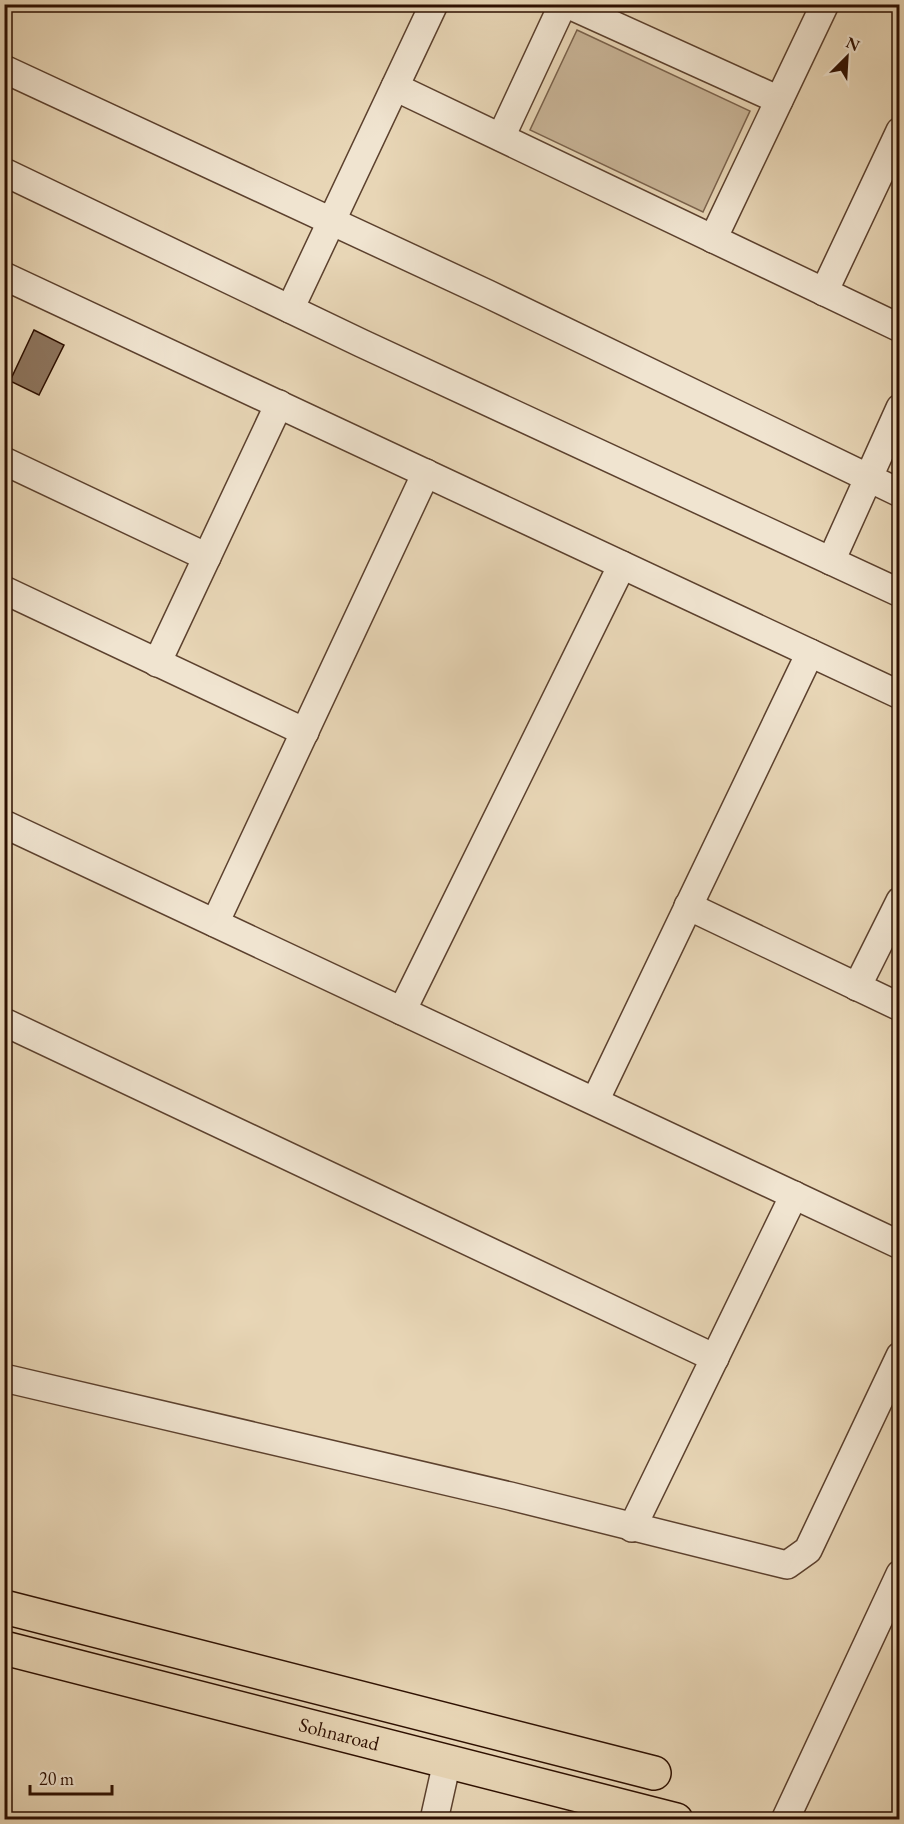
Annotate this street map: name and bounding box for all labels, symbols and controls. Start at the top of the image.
north arrow [817,27,877,87]
text: N [843,32,863,56]
street label: Sohnaroad [296,1711,383,1757]
scale bar [30,1758,112,1796]
text: 20 m [39,1767,74,1790]

